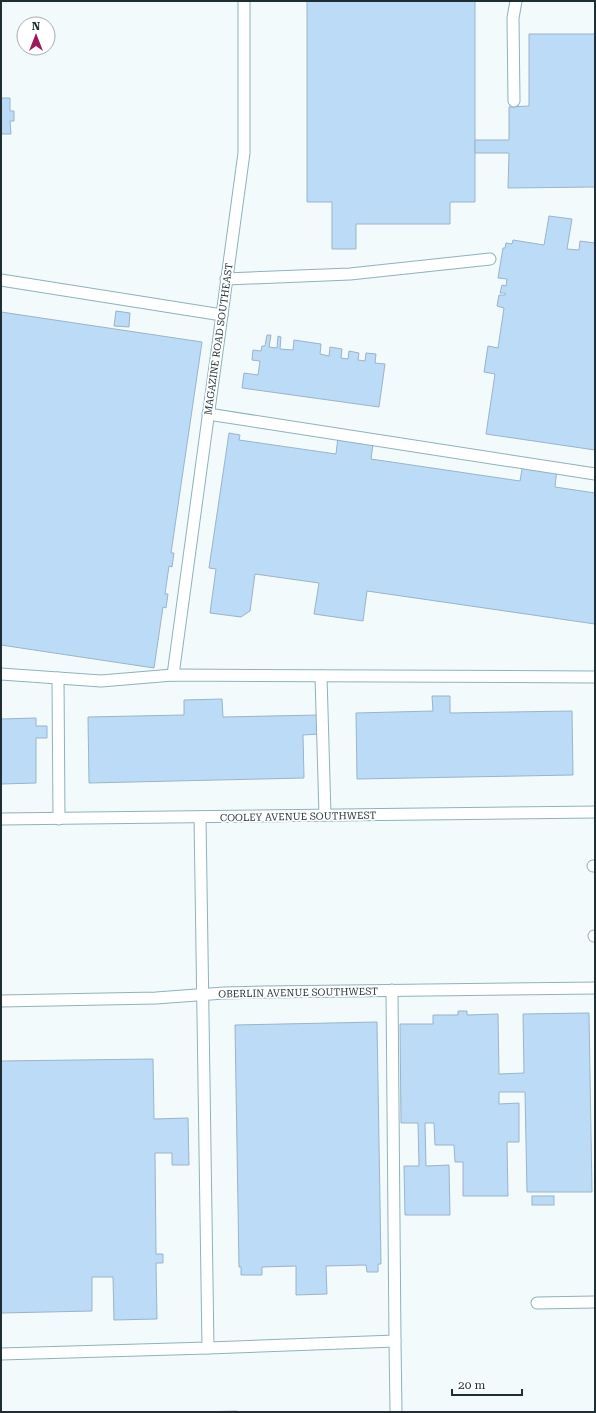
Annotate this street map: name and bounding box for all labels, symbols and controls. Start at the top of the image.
north arrow [16,16,56,56]
text: N [32,20,41,33]
street label: MAGAZINE ROAD SOUTHEAST [202,262,235,416]
street label: COOLEY AVENUE SOUTHWEST [220,810,376,823]
street label: OBERLIN AVENUE SOUTHWEST [218,986,378,999]
scale bar [452,1371,522,1397]
text: 20 m [458,1378,485,1392]

